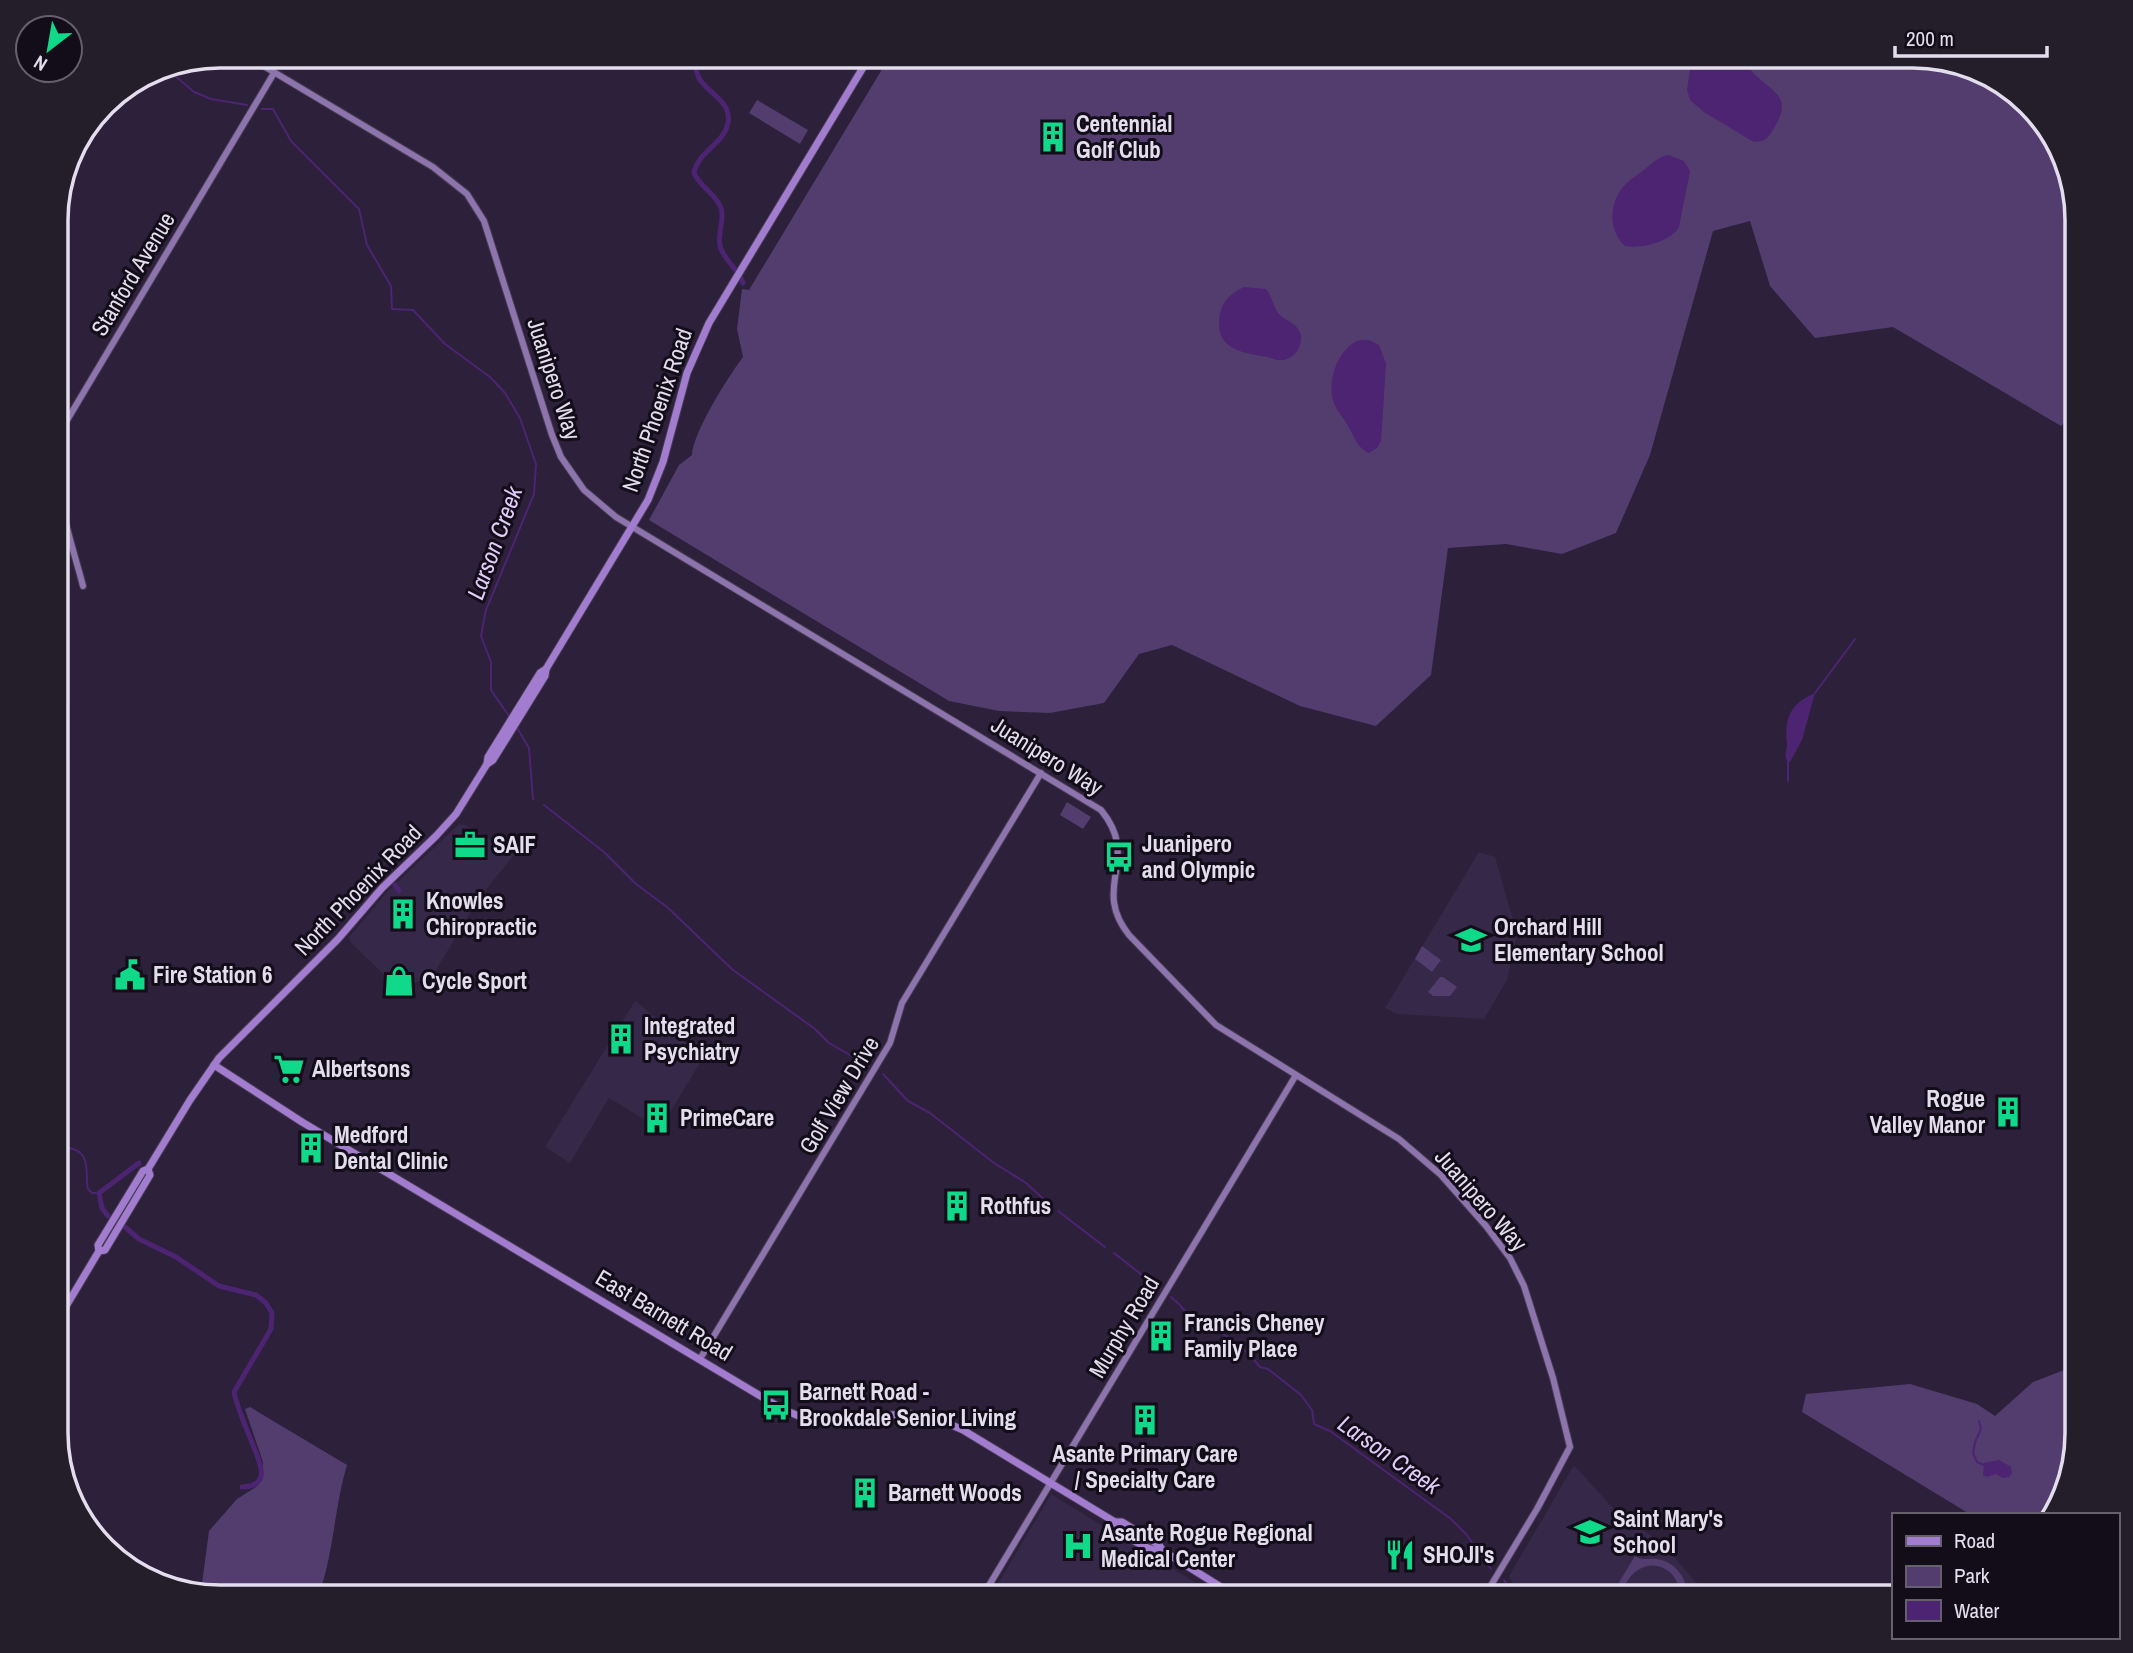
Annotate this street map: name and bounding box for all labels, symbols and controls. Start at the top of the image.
north arrow [14,14,84,84]
scale bar [1895,14,2047,58]
text: 200 m [1906,24,1954,53]
text: N [29,50,52,78]
place label: Centennial Golf Club [1076,108,1172,165]
building icon: Centennial Golf Club [1036,120,1070,154]
street label: Stanford Avenue [83,206,182,341]
street label: Juanipero Way [520,314,589,444]
street label: North Phoenix Road [614,324,699,496]
water label: Larson Creek [459,481,530,604]
street label: Juanipero Way [986,709,1109,802]
street label: North Phoenix Road [287,817,428,962]
office icon: SAIF [453,828,487,862]
place label: Juanipero and Olympic [1142,828,1255,885]
place label: SAIF [493,829,536,860]
bus stop icon: Juanipero and Olympic [1102,840,1136,874]
place label: Knowles Chiropractic [426,885,537,942]
building icon: Knowles Chiropractic [386,897,420,931]
place label: Orchard Hill Elementary School [1494,911,1664,968]
school or university icon: Orchard Hill Elementary School [1454,923,1488,957]
public building icon: Fire Station 6 [113,958,147,992]
place label: Fire Station 6 [153,959,273,990]
shop icon: Cycle Sport [382,964,416,998]
place label: Cycle Sport [422,965,527,996]
place label: Integrated Psychiatry [644,1010,740,1067]
building icon: Integrated Psychiatry [604,1022,638,1056]
street label: Golf View Drive [791,1030,886,1159]
supermarket icon: Albertsons [272,1052,306,1086]
place label: Albertsons [312,1053,411,1084]
place label: Rogue Valley Manor [1870,1083,1986,1140]
building icon: Rogue Valley Manor [1991,1095,2025,1129]
building icon: PrimeCare [640,1101,674,1135]
place label: PrimeCare [680,1102,774,1133]
place label: Medford Dental Clinic [334,1119,448,1176]
building icon: Medford Dental Clinic [294,1131,328,1165]
street label: Juanipero Way [1428,1142,1535,1258]
building icon: Rothfus [940,1189,974,1223]
place label: Rothfus [980,1190,1051,1221]
street label: East Barnett Road [590,1262,738,1368]
street label: Murphy Road [1081,1270,1166,1383]
place label: Francis Cheney Family Place [1184,1307,1325,1364]
building icon: Francis Cheney Family Place [1144,1319,1178,1353]
place label: Barnett Road - Brookdale Senior Living [799,1376,1016,1433]
bus stop icon: Barnett Road - Brookdale Senior Living [759,1388,793,1422]
building icon: Asante Primary Care / Specialty Care [1128,1403,1162,1437]
water label: Larson Creek [1332,1407,1448,1502]
place label: Asante Primary Care / Specialty Care [1052,1438,1238,1495]
building icon: Barnett Woods [848,1476,882,1510]
place label: Barnett Woods [888,1477,1022,1508]
place label: Saint Mary's School [1613,1503,1723,1560]
legend [1892,1513,2119,1639]
school or university icon: Saint Mary's School [1573,1515,1607,1549]
place label: Asante Rogue Regional Medical Center [1101,1517,1313,1574]
text: Road [1954,1526,1995,1555]
hospital icon: Asante Rogue Regional Medical Center [1061,1529,1095,1563]
restaurant icon: SHOJI's [1383,1538,1417,1572]
place label: SHOJI's [1423,1539,1495,1570]
text: Park [1954,1561,1990,1590]
text: Water [1954,1596,2000,1625]

